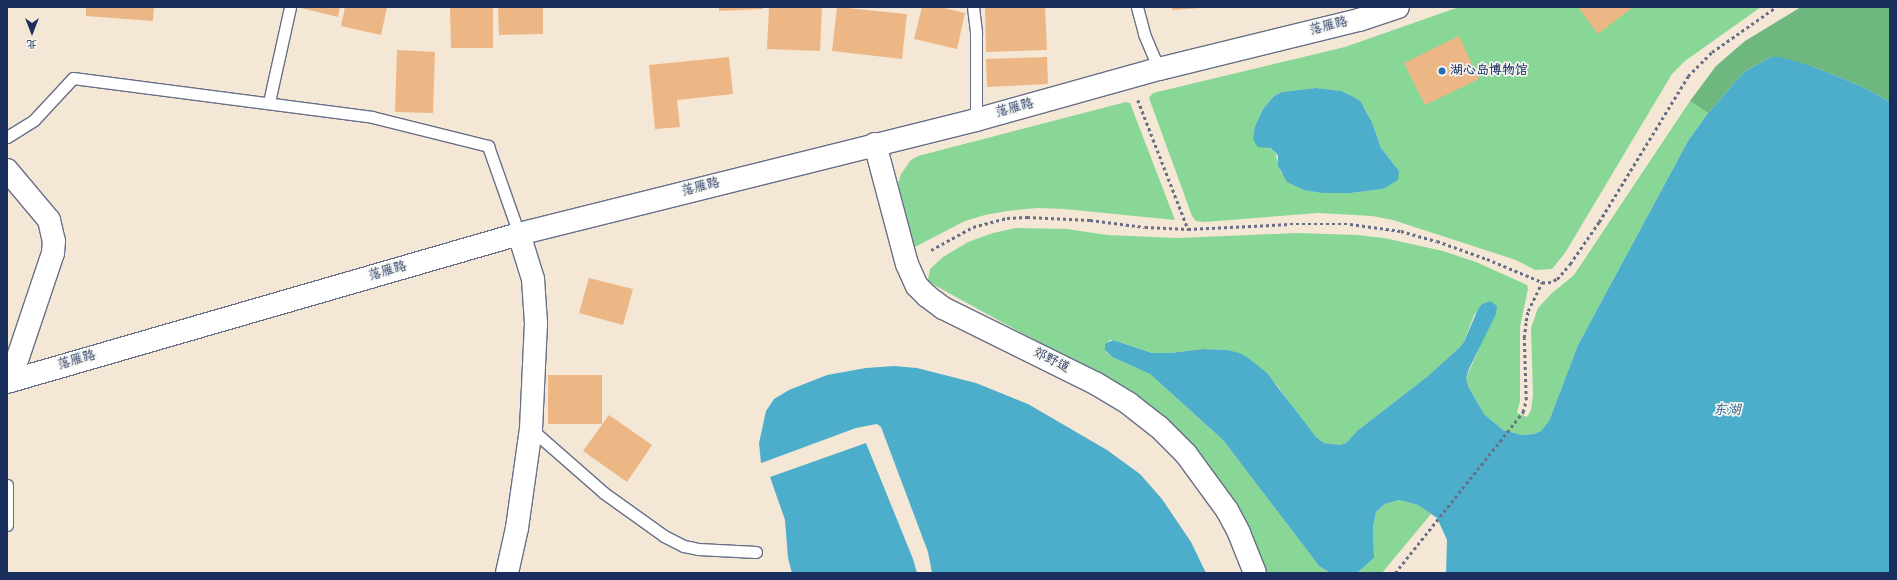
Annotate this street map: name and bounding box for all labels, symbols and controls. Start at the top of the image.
north arrow [12,12,52,52]
street label: 落雁路 [1308,15,1350,39]
text: 北 [27,37,38,51]
place label: 湖心岛博物馆 [1450,63,1528,79]
marker: 湖心岛博物馆 [1437,66,1447,76]
street label: 落雁路 [994,96,1036,122]
street label: 落雁路 [680,176,722,200]
street label: 落雁路 [367,259,409,285]
street label: 郊野道 [1030,345,1072,377]
street label: 落雁路 [56,348,98,374]
water label: 东湖 [1713,402,1741,418]

